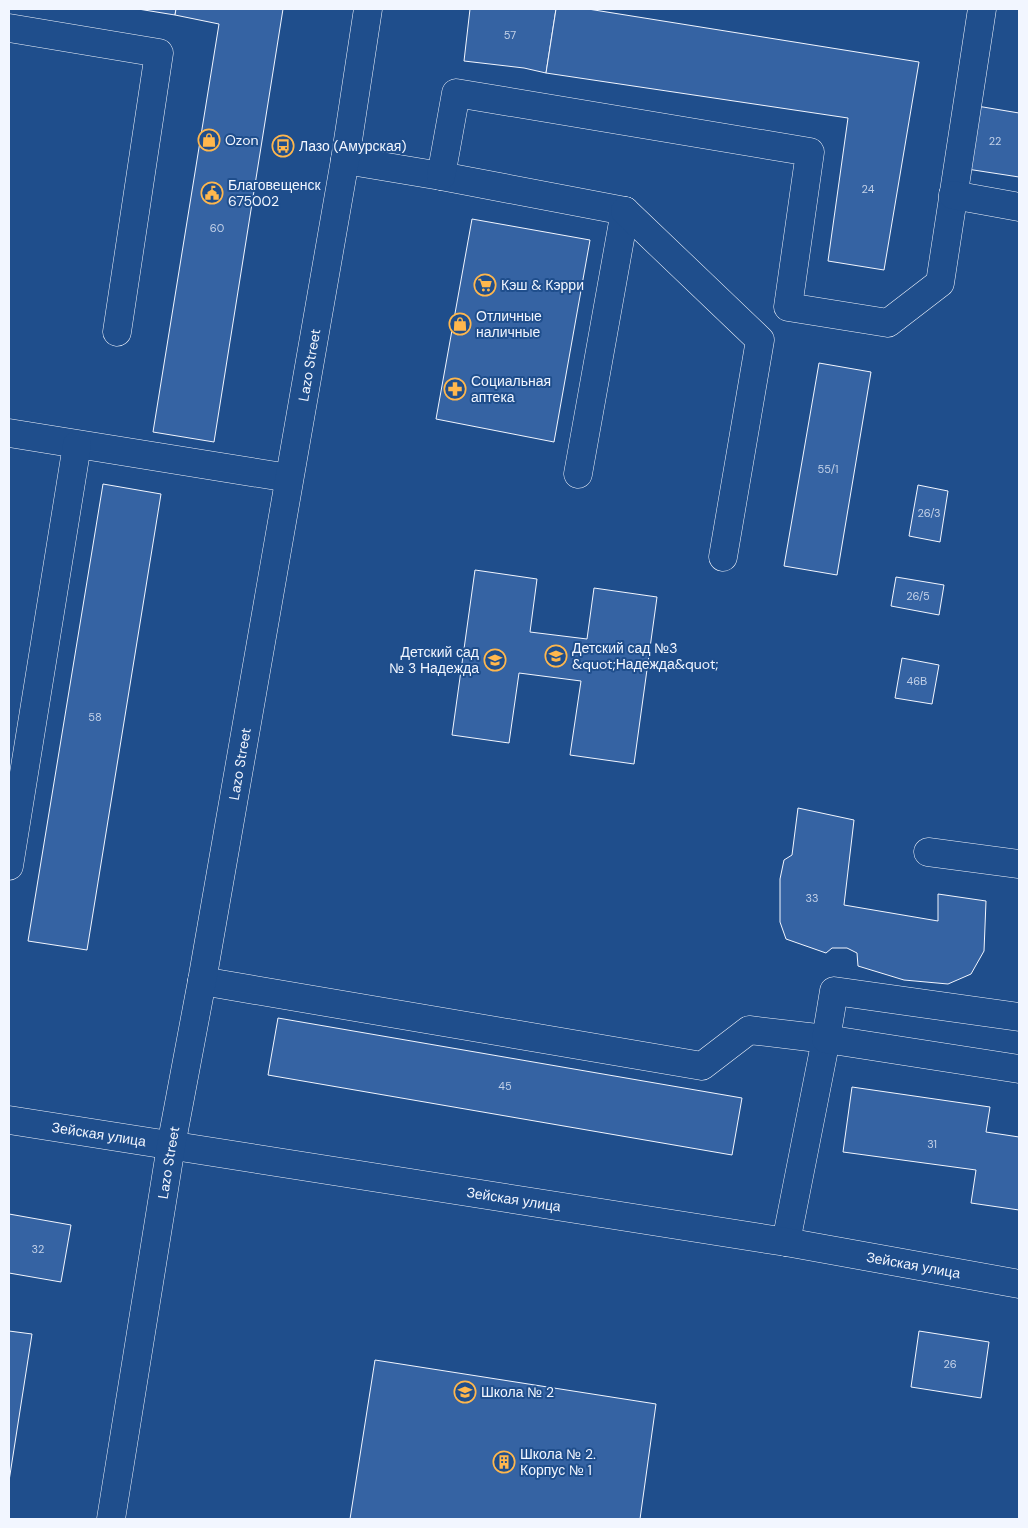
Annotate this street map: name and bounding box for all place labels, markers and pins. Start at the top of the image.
shop icon: Ozon [197,128,221,152]
place label: Ozon [225,131,259,149]
bus stop icon: Лазо (Амурская) [271,134,295,158]
place label: Лазо (Амурская) [299,137,407,155]
place label: Благовещенск 675002 [228,176,322,210]
public building icon: Благовещенск 675002 [200,181,224,205]
supermarket icon: Кэш & Кэрри [473,273,497,297]
place label: Кэш & Кэрри [501,276,584,294]
place label: Отличные наличные [476,307,542,341]
shop icon: Отличные наличные [448,312,472,336]
place label: Социальная аптека [471,372,551,406]
pharmacy icon: Социальная аптека [443,377,467,401]
place label: Детский сад №3 &quot;Надежда&quot; [572,639,719,673]
place label: Детский сад № 3 Надежда [389,643,479,677]
school or university icon: Детский сад №3 &quot;Надежда&quot; [544,644,568,668]
school or university icon: Детский сад № 3 Надежда [483,648,507,672]
school or university icon: Школа № 2 [453,1380,477,1404]
place label: Школа № 2 [481,1383,554,1401]
place label: Школа № 2. Корпус № 1 [520,1445,596,1479]
building icon: Школа № 2. Корпус № 1 [492,1450,516,1474]

